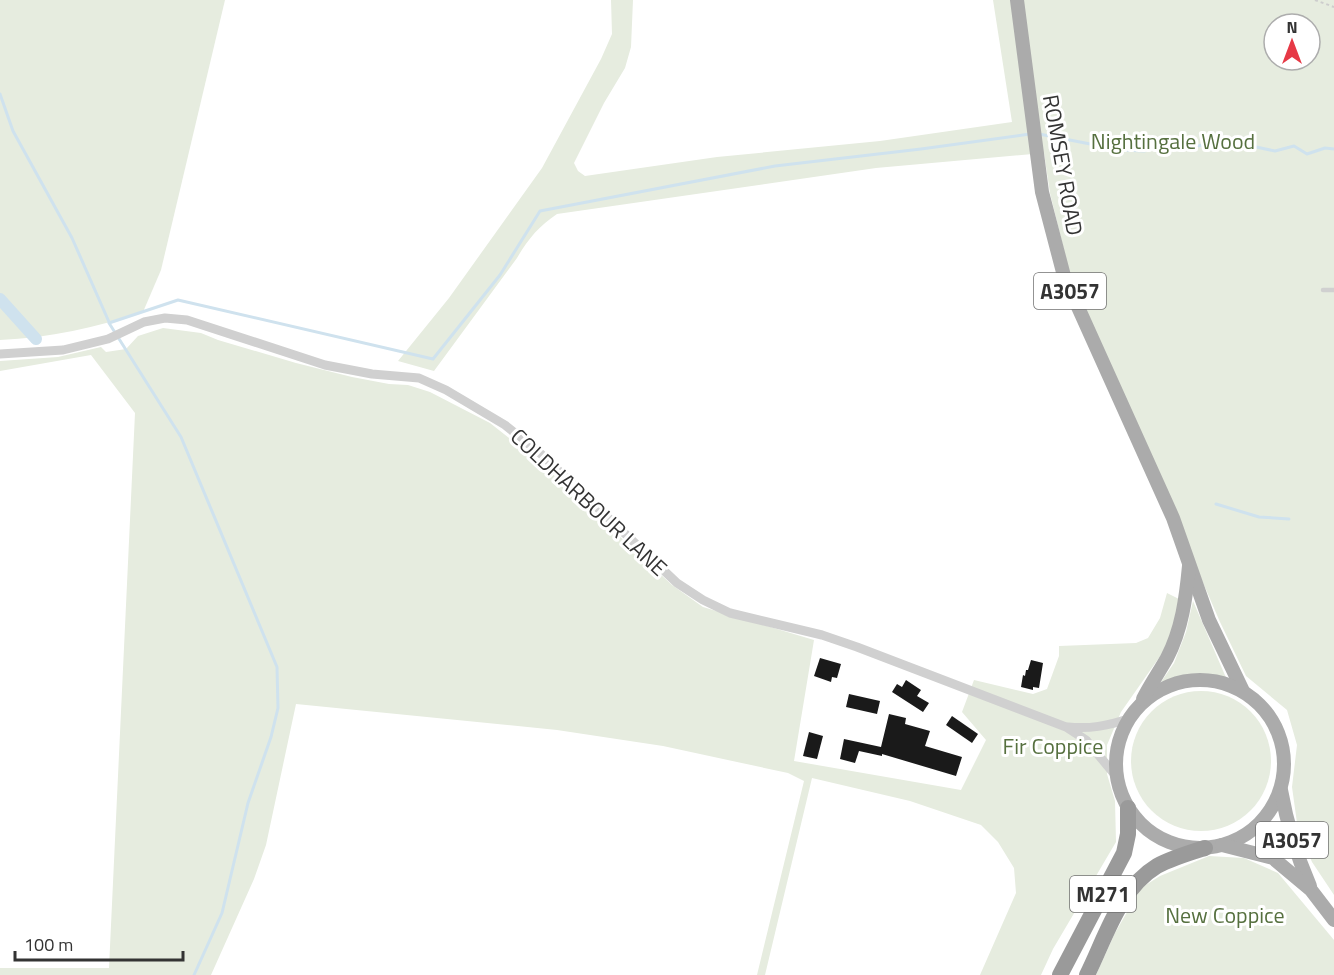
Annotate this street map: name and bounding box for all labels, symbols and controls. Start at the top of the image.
north arrow [1262,12,1322,72]
text: N [1286,15,1298,39]
street label: ROMSEY ROAD [1034,92,1092,238]
park label: Nightingale Wood [1091,124,1255,158]
road number: A3057 [1034,273,1106,309]
street label: COLDHARBOUR LANE [503,420,675,584]
park label: Fir Coppice [1003,729,1103,763]
road number: A3057 [1256,822,1328,858]
road number: M271 [1070,876,1136,912]
park label: New Coppice [1165,898,1285,932]
scale bar [15,924,183,962]
text: 100 m [24,931,73,958]

